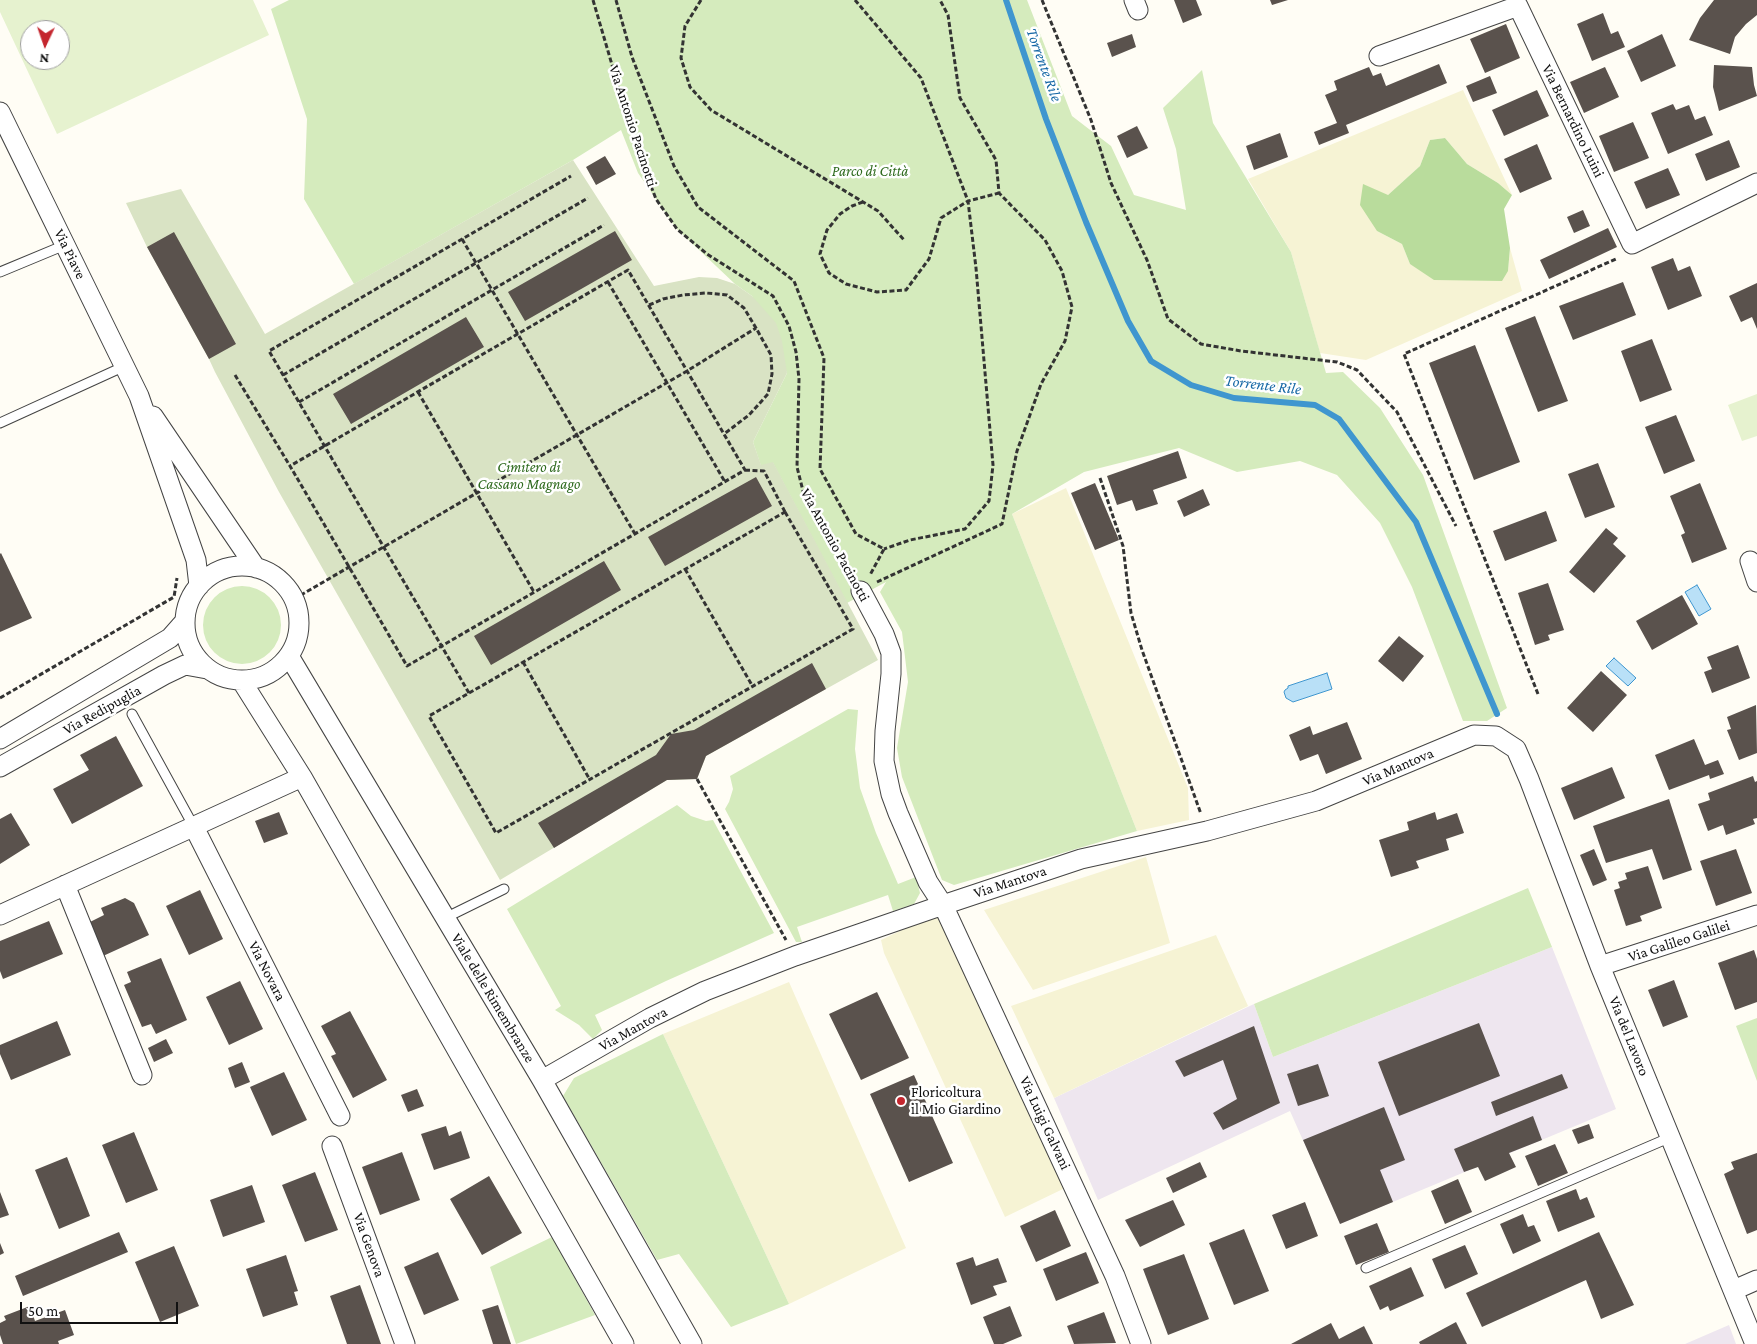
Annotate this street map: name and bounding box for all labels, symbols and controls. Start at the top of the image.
north arrow [20,20,70,70]
water label: Torrente Rile [1022,26,1066,104]
text: N [39,51,49,67]
street label: Via Bernardino Luini [1538,62,1608,180]
street label: Via Antonio Pacinotti [605,63,661,189]
park label: Parco di Città [832,162,908,180]
street label: Via Piave [50,226,90,282]
water label: Torrente Rile [1224,371,1302,399]
park label: Cimitero di Cassano Magnago [478,458,580,493]
street label: Via Antonio Pacinotti [796,485,874,605]
street label: Via Redipuglia [60,681,144,739]
street label: Via Mantova [1360,744,1436,790]
street label: Via Mantova [971,862,1049,902]
street label: Via Galileo Galilei [1626,916,1732,966]
street label: Viale delle Rimembranze [447,930,539,1066]
street label: Via Novara [244,938,290,1004]
street label: Via del Lavoro [1605,994,1653,1078]
street label: Via Mantova [596,1003,670,1055]
street label: Via Luigi Galvani [1015,1073,1075,1173]
place label: Floricoltura il Mio Giardino [911,1083,1001,1118]
marker: Floricoltura il Mio Giardino [895,1095,907,1107]
street label: Via Genova [349,1210,389,1280]
scale bar [22,1292,180,1324]
text: 50 m [28,1303,58,1319]

